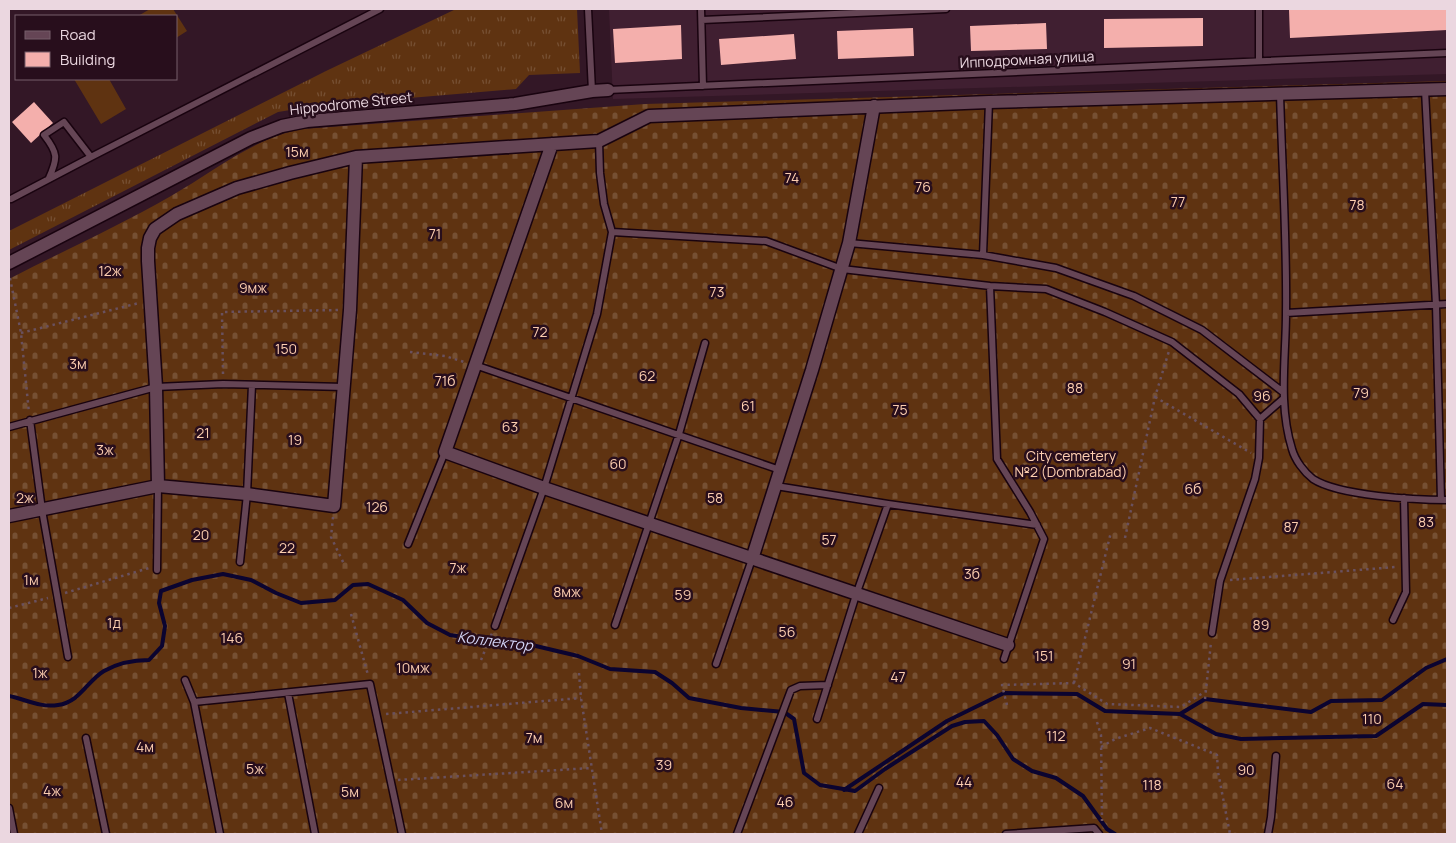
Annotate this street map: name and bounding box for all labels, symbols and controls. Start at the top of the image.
legend [15,15,178,80]
text: Road [60,24,96,45]
street label: Ипподромная улица [959,46,1095,72]
text: Building [60,49,115,70]
street label: Hippodrome Street [289,87,414,119]
park label: 15м [285,142,309,161]
park label: 74 [785,168,799,187]
park label: 76 [915,177,931,196]
park label: 77 [1171,192,1185,211]
park label: 78 [1349,195,1365,214]
park label: 71 [429,224,441,243]
park label: 12ж [98,261,122,280]
park label: 9мж [239,278,267,297]
park label: 73 [710,282,724,301]
park label: 72 [532,322,548,341]
park label: 150 [275,339,297,358]
park label: 3м [69,354,87,373]
park label: 62 [639,366,655,385]
park label: 71б [435,371,455,390]
park label: 88 [1067,378,1083,397]
park label: 79 [1353,383,1369,402]
park label: 96 [1253,386,1271,405]
park label: 61 [741,396,755,415]
park label: 75 [892,400,908,419]
park label: 63 [502,417,518,436]
park label: 21 [196,423,210,442]
park label: 19 [288,430,302,449]
park label: 3ж [96,440,114,459]
park label: City cemetery №2 (Dombrabad) [1015,446,1127,481]
park label: 60 [609,454,627,473]
park label: 6б [1185,479,1201,498]
park label: 2ж [16,488,34,507]
park label: 58 [707,488,723,507]
park label: 126 [366,497,388,516]
park label: 83 [1418,512,1434,531]
park label: 87 [1283,517,1299,536]
park label: 20 [193,525,209,544]
park label: 57 [821,530,837,549]
park label: 22 [279,538,295,557]
park label: 7ж [450,558,467,577]
park label: 3б [964,564,980,583]
park label: 1м [23,570,39,589]
park label: 8мж [553,582,581,601]
park label: 59 [675,585,691,604]
park label: 1д [107,613,121,632]
park label: 89 [1253,615,1269,634]
park label: 56 [779,622,795,641]
water label: Коллектор [456,626,535,656]
park label: 146 [221,628,243,647]
park label: 151 [1034,646,1054,665]
park label: 91 [1122,654,1136,673]
park label: 10мж [396,658,430,677]
park label: 1ж [32,663,48,682]
park label: 47 [890,667,906,686]
park label: 110 [1362,709,1382,728]
park label: 112 [1047,726,1065,745]
park label: 7м [526,728,542,747]
park label: 4м [136,737,154,756]
park label: 39 [656,755,672,774]
park label: 5ж [246,759,264,778]
park label: 90 [1237,760,1255,779]
park label: 44 [956,772,972,791]
park label: 64 [1387,774,1403,793]
park label: 118 [1142,775,1162,794]
park label: 4ж [43,781,61,800]
park label: 5м [341,782,359,801]
park label: 46 [777,792,793,811]
park label: 6м [555,793,573,812]

